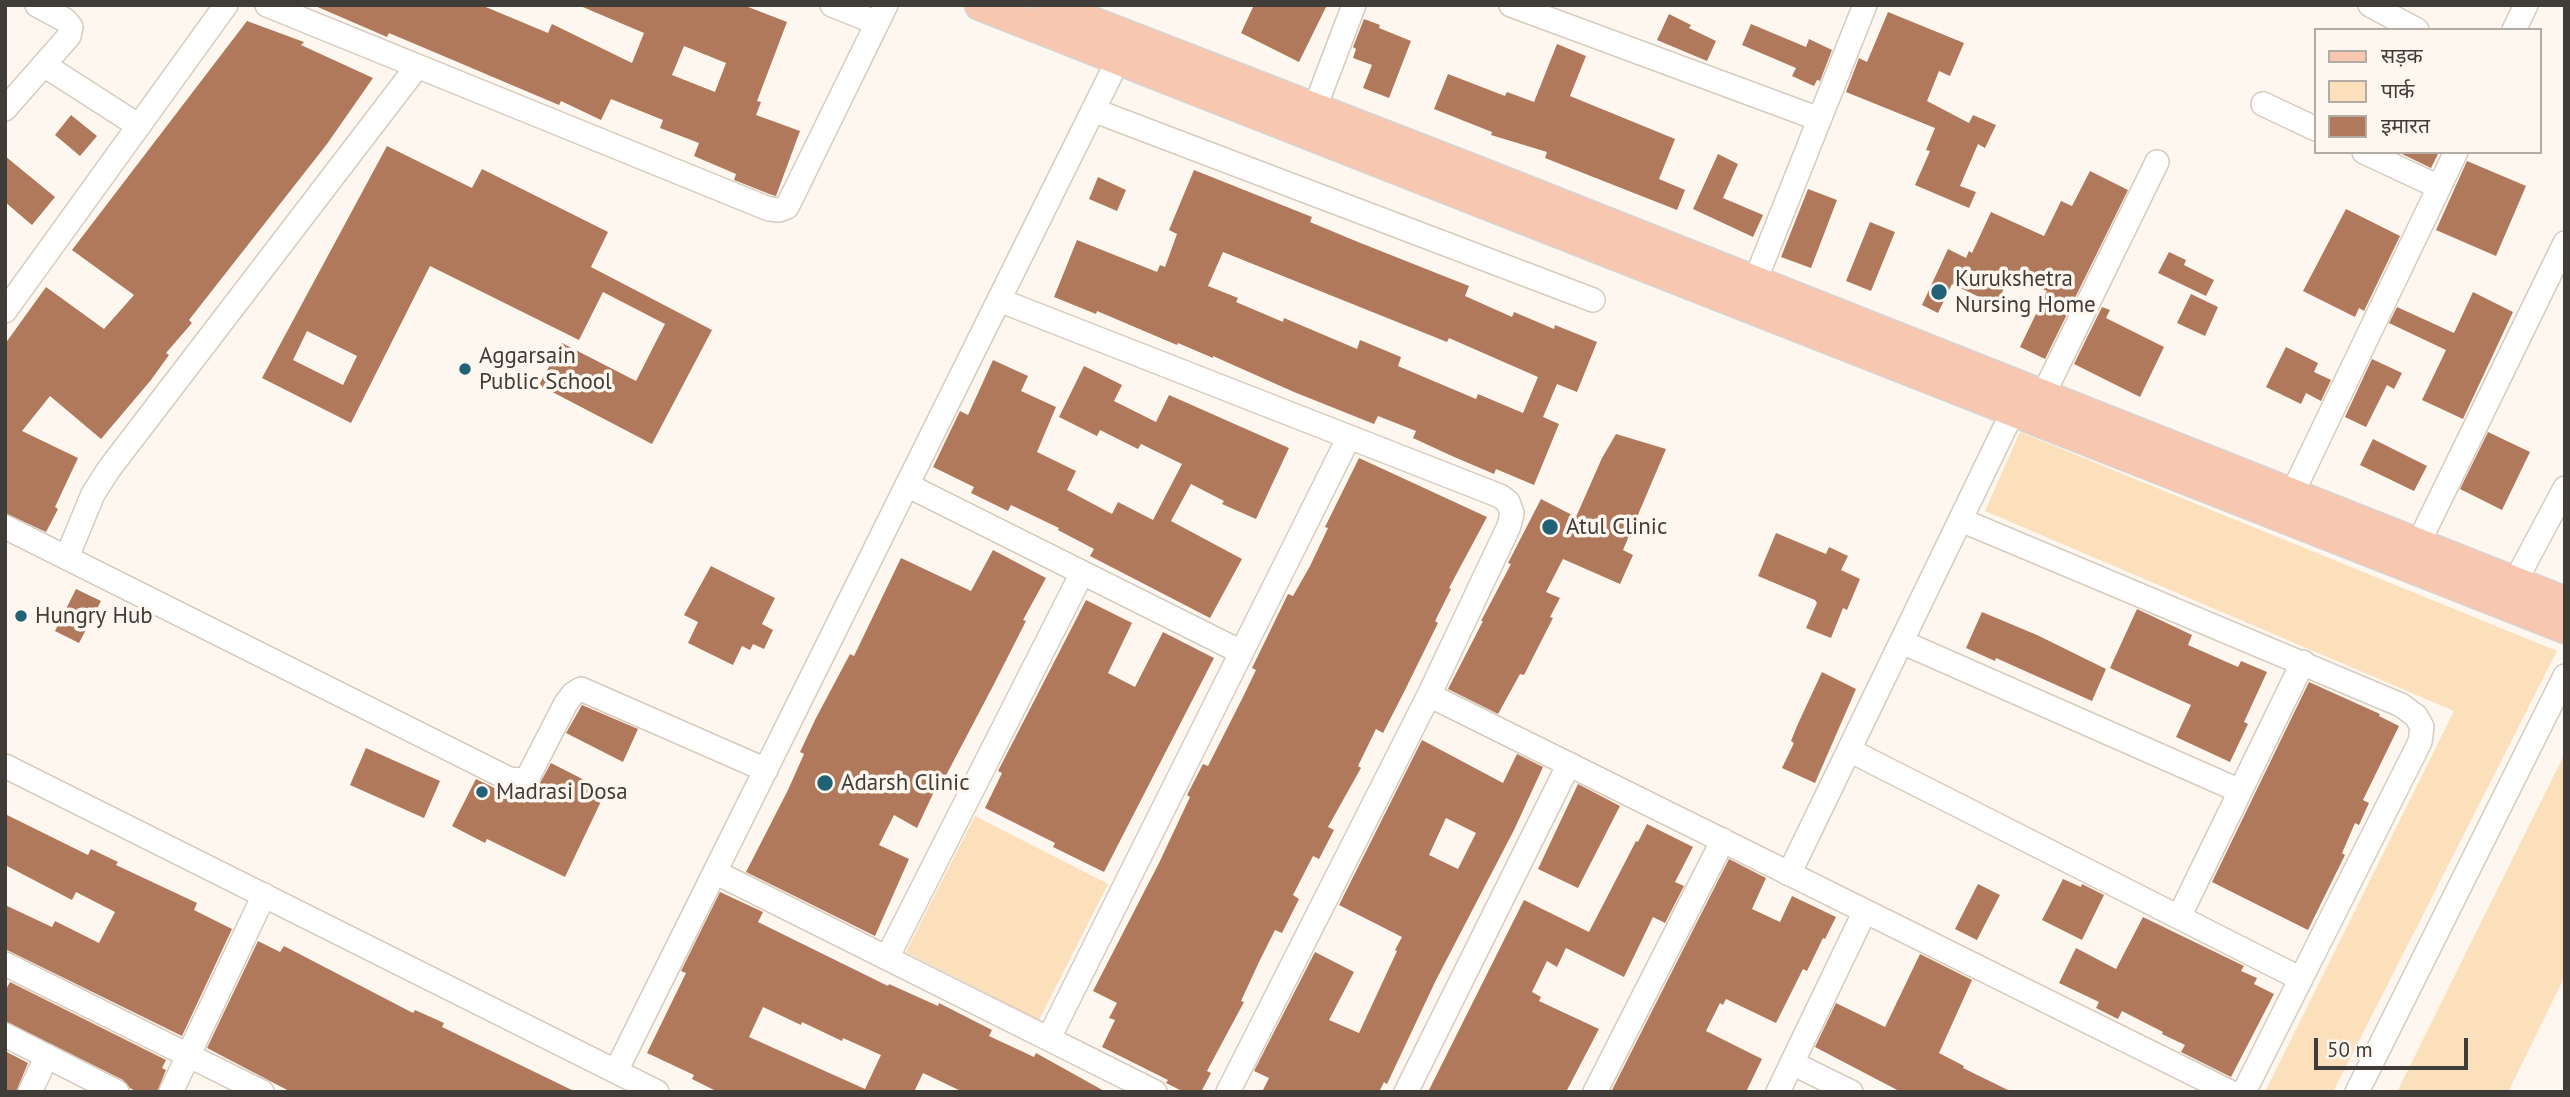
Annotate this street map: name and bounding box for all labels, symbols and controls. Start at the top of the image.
legend [2314,28,2542,154]
text: सड़क [2381,42,2423,69]
text: पार्क [2381,77,2415,104]
text: इमारत [2381,112,2430,139]
place label: Kurukshetra Nursing Home [1955,265,2096,319]
marker: Kurukshetra Nursing Home [1929,282,1949,302]
place label: Aggarsain Public School [479,342,612,396]
marker: Aggarsain Public School [457,361,473,377]
place label: Atul Clinic [1566,513,1667,541]
marker: Atul Clinic [1540,517,1560,537]
place label: Hungry Hub [35,602,153,630]
marker: Hungry Hub [13,608,29,624]
place label: Adarsh Clinic [841,769,970,797]
marker: Adarsh Clinic [815,773,835,793]
place label: Madrasi Dosa [496,778,628,806]
marker: Madrasi Dosa [474,784,490,800]
scale bar [2318,1024,2472,1068]
text: 50 m [2327,1036,2373,1063]

